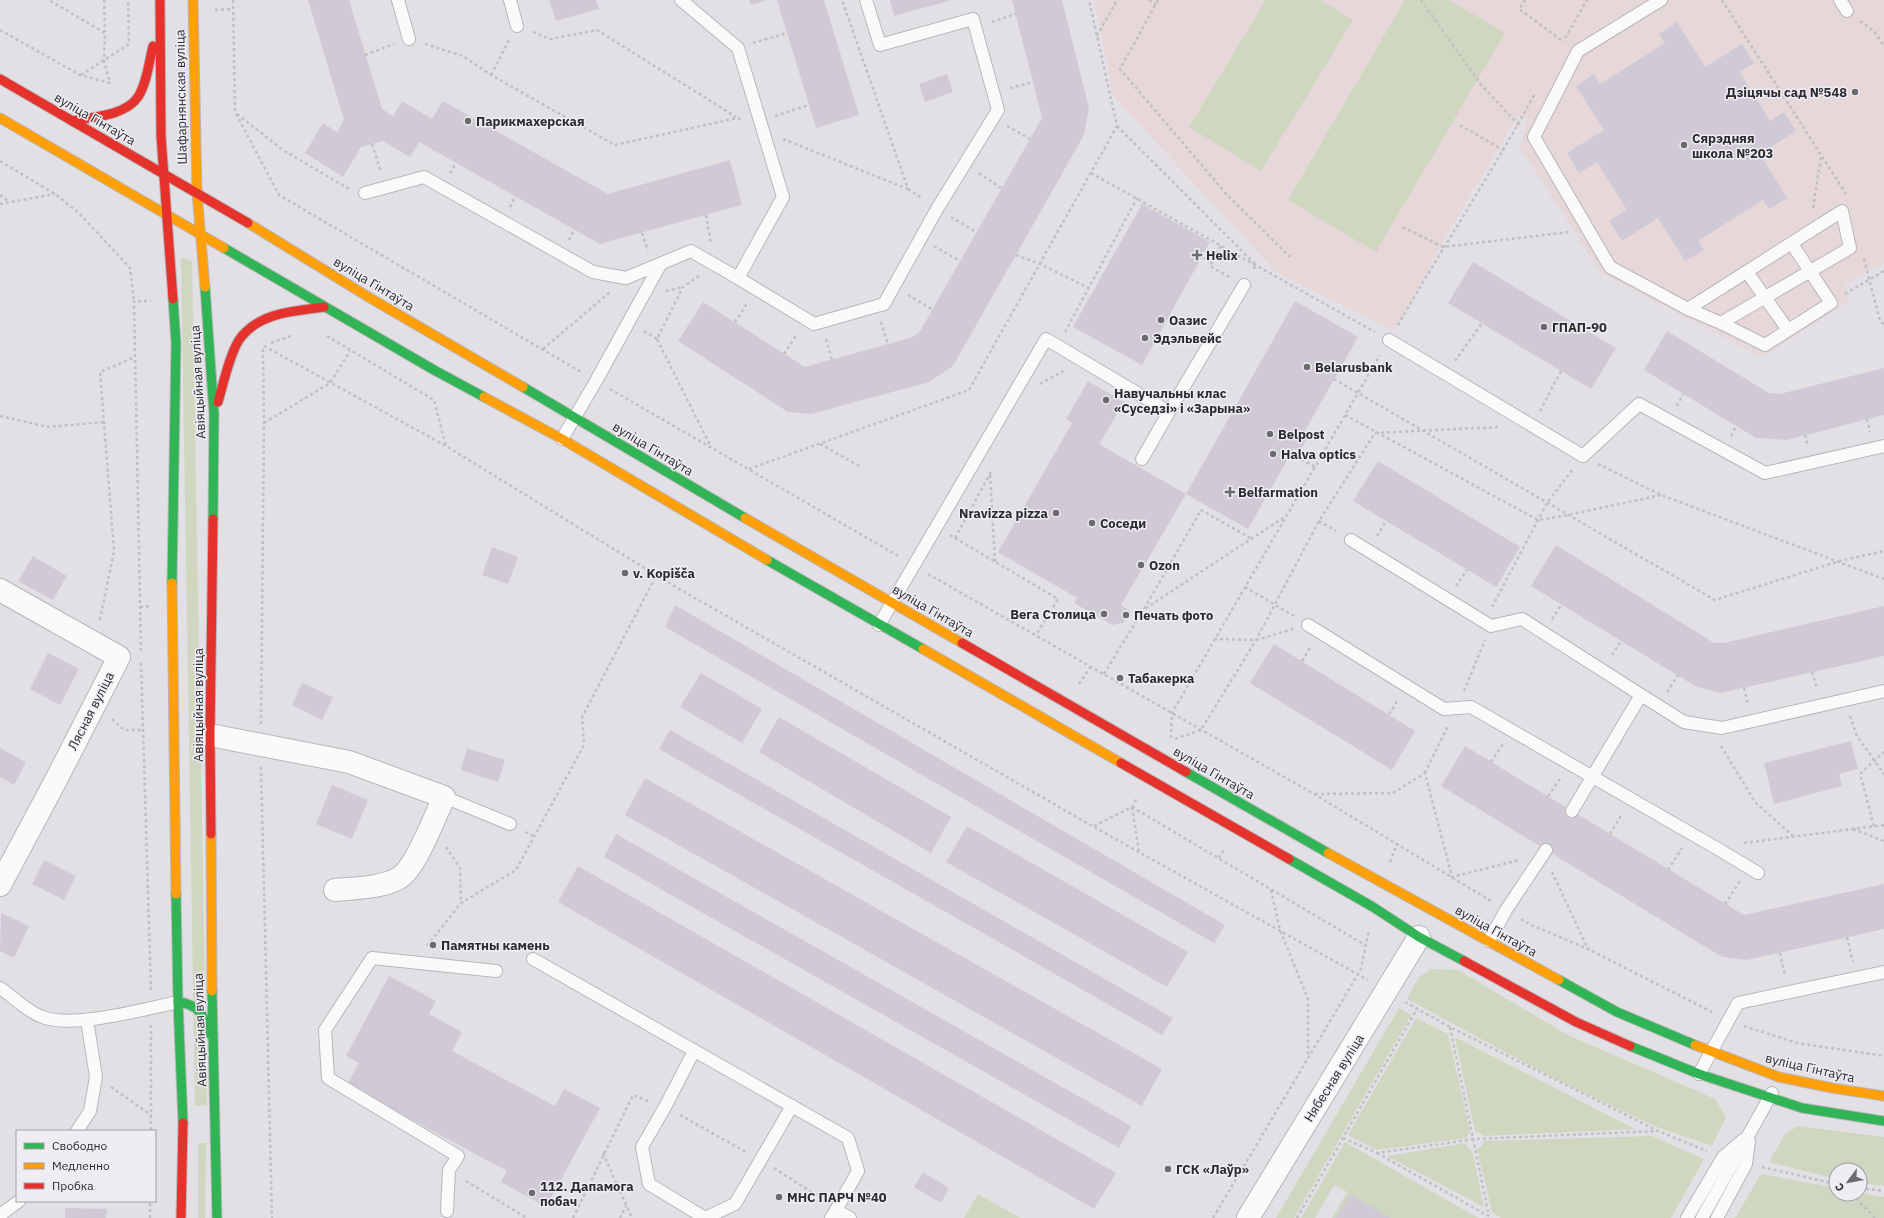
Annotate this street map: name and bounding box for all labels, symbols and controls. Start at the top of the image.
street label: Шафарнянская вуліца [171,29,191,165]
place label: Дзіцячы сад №548 [1726,84,1847,101]
marker: Дзіцячы сад №548 [1850,87,1860,97]
street label: вуліца Гінтаўта [51,89,139,149]
place label: Парикмахерская [476,113,585,130]
marker: Парикмахерская [463,116,473,126]
place label: Сярэдняя школа №203 [1692,130,1773,162]
marker: Сярэдняя школа №203 [1679,140,1689,150]
place label: Helix [1206,247,1238,264]
marker: Helix [1191,249,1203,261]
street label: вуліца Гінтаўта [331,253,418,315]
place label: Оазис [1169,312,1208,329]
marker: Оазис [1156,315,1166,325]
place label: ГПАП-90 [1552,319,1607,336]
marker: ГПАП-90 [1539,322,1549,332]
street label: Авіяцыйная вуліца [187,325,209,439]
place label: Эдэльвейс [1153,330,1222,347]
marker: Эдэльвейс [1140,333,1150,343]
place label: Belarusbank [1315,359,1393,376]
marker: Belarusbank [1302,362,1312,372]
place label: Навучальны клас «Суседзі» і «Зарына» [1114,385,1250,417]
marker: Навучальны клас «Суседзі» і «Зарына» [1101,395,1111,405]
street label: вуліца Гінтаўта [610,418,697,480]
place label: Belpost [1278,426,1325,443]
marker: Belpost [1265,429,1275,439]
place label: Halva optics [1281,446,1357,463]
marker: Halva optics [1268,449,1278,459]
place label: Belfarmation [1238,484,1318,501]
marker: Belfarmation [1225,487,1235,497]
place label: Nravizza pizza [959,505,1048,522]
marker: Nravizza pizza [1051,508,1061,518]
place label: Соседи [1100,515,1146,532]
marker: Соседи [1087,518,1097,528]
place label: Ozon [1149,557,1180,574]
marker: Ozon [1136,560,1146,570]
place label: v. Kopišča [633,565,695,582]
marker: v. Kopišča [620,568,630,578]
street label: вуліца Гінтаўта [889,581,977,641]
place label: Вега Столица [1010,606,1096,623]
place label: Печать фото [1134,607,1213,624]
marker: Вега Столица [1099,609,1109,619]
marker: Печать фото [1121,610,1131,620]
street label: Авіяцыйная вуліца [190,648,207,762]
street label: Лясная вуліца [64,669,118,753]
place label: Табакерка [1128,670,1194,687]
marker: Табакерка [1115,673,1125,683]
street label: вуліца Гінтаўта [1170,743,1258,803]
street label: вуліца Гінтаўта [1452,901,1540,961]
place label: Памятны камень [441,937,550,954]
marker: Памятны камень [428,940,438,950]
street label: Авіяцыйная вуліца [190,973,210,1087]
street label: Нябесная вуліца [1300,1031,1368,1125]
street label: вуліца Гінтаўта [1764,1049,1856,1087]
legend [16,1130,156,1202]
text: Свободно [52,1138,108,1153]
text: Медленно [52,1158,110,1173]
place label: ГСК «Лаўр» [1176,1161,1249,1178]
north arrow [1828,1162,1868,1202]
marker: ГСК «Лаўр» [1163,1164,1173,1174]
text: Пробка [52,1178,94,1193]
place label: 112. Дапамога побач [540,1178,634,1210]
text: С [1832,1181,1847,1194]
marker: 112. Дапамога побач [527,1188,537,1198]
place label: МНС ПАРЧ №40 [787,1189,887,1206]
marker: МНС ПАРЧ №40 [774,1192,784,1202]

